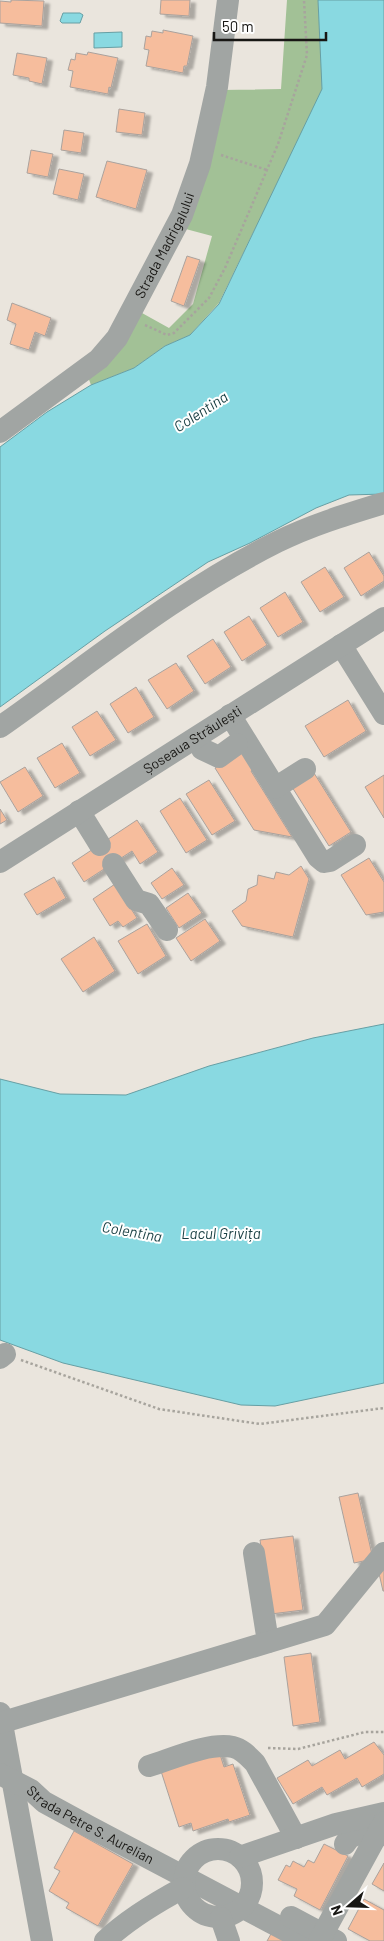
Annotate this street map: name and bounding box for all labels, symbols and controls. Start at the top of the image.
scale bar [214,10,326,42]
text: 50 m [222,17,254,35]
street label: Strada Madrigalului [131,190,197,301]
water label: Colentina [170,387,231,435]
street label: Șoseaua Străulești [140,702,245,777]
water label: Colentina [101,1217,164,1245]
water label: Lacul Grivița [181,1224,261,1242]
street label: Strada Petre S. Aurelian [24,1782,157,1867]
north arrow [324,1881,374,1931]
text: N [327,1903,346,1918]

